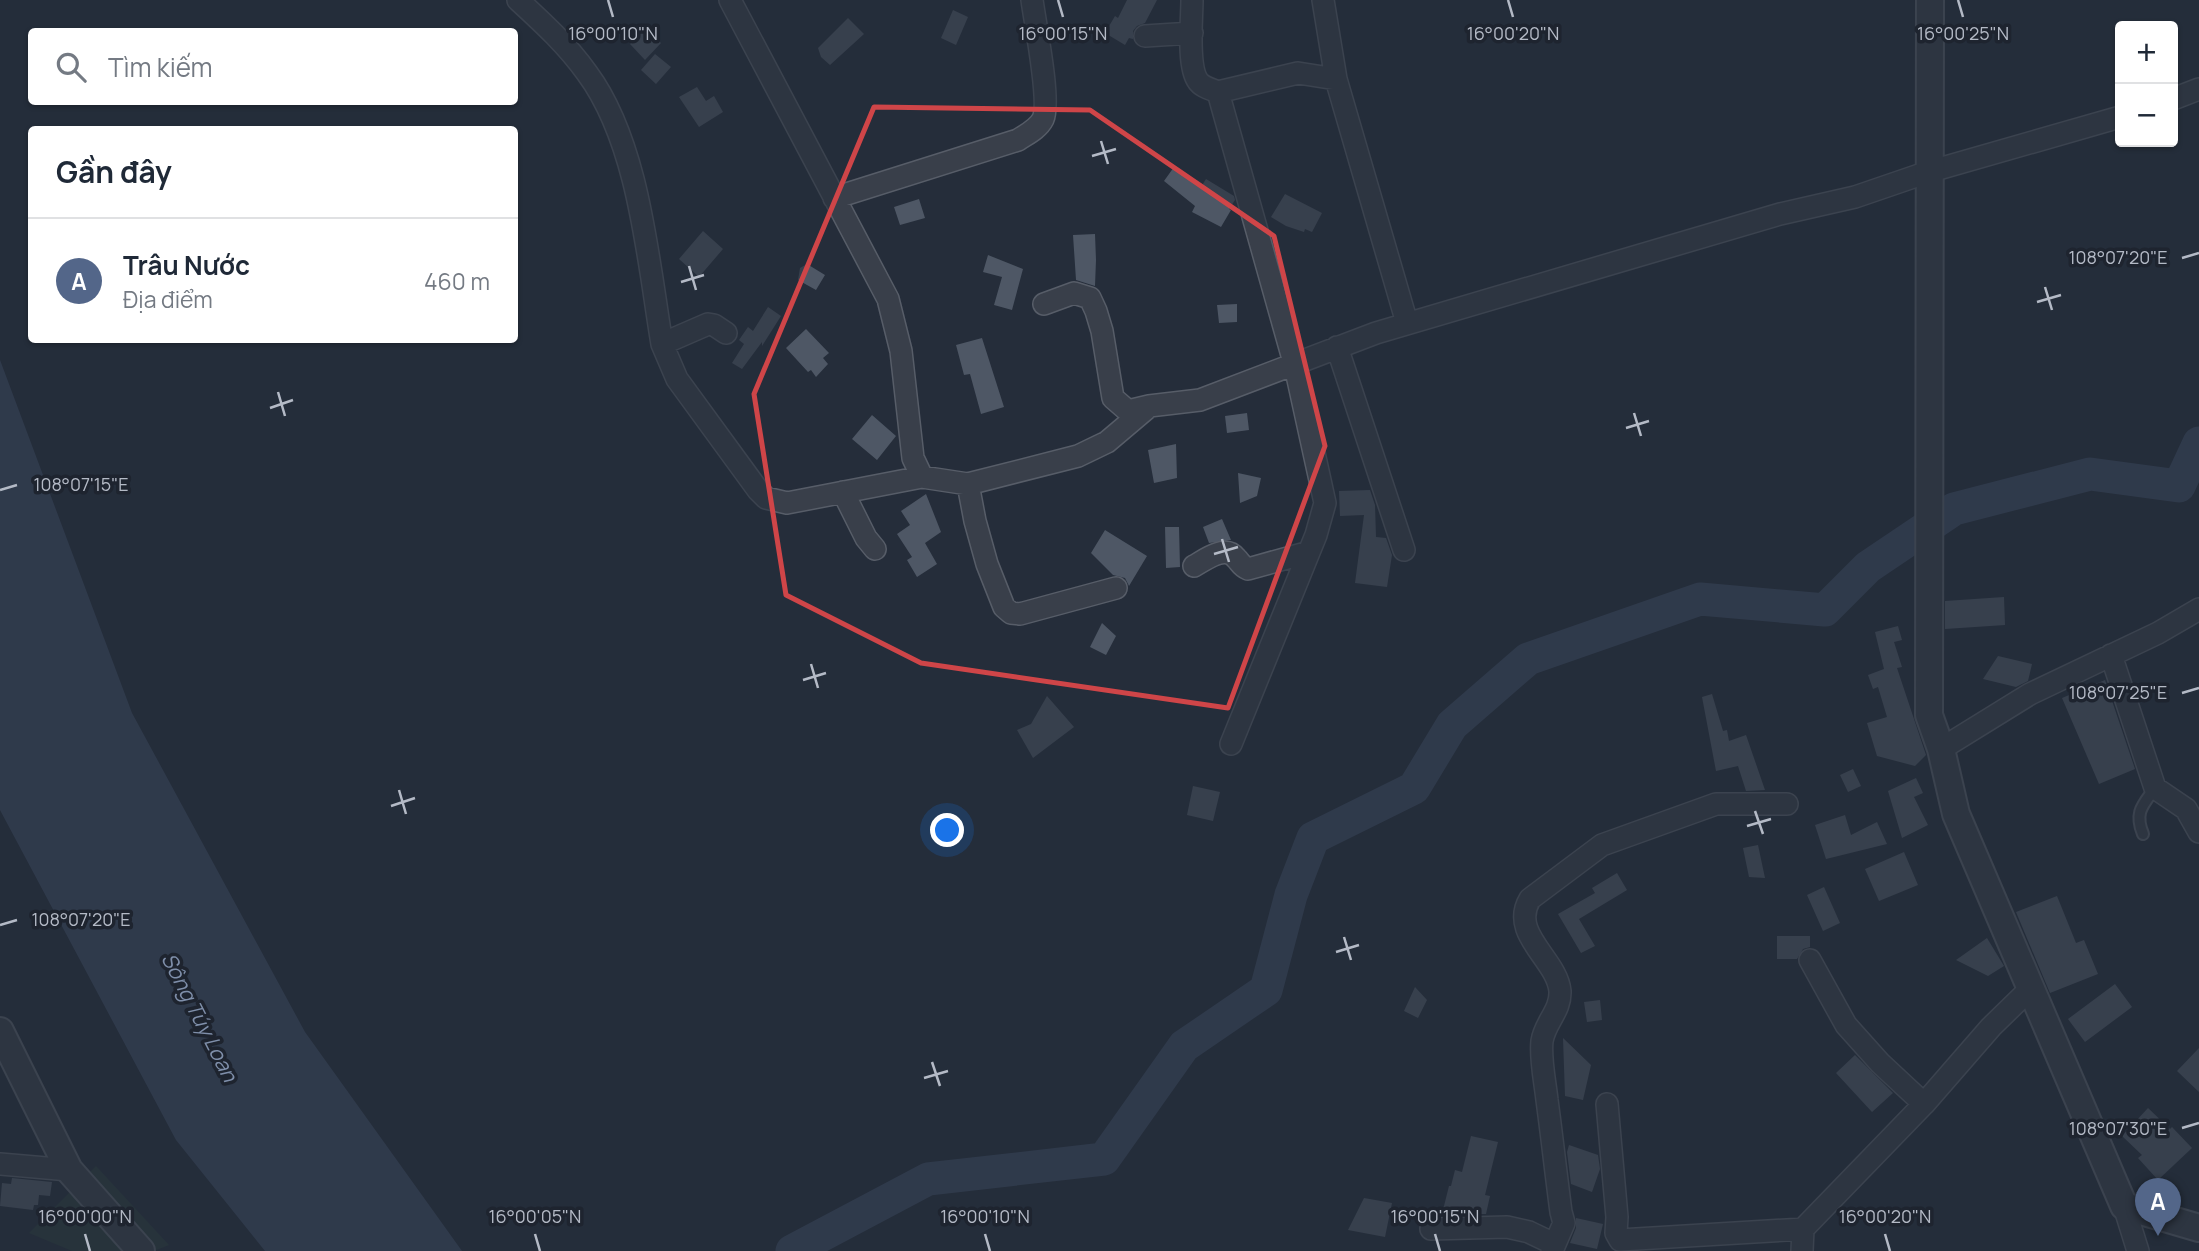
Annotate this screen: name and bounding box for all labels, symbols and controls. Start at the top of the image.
text: 16°00'10"N [568,21,658,45]
text: 16°00'15"N [1019,21,1107,45]
text: 16°00'20"N [1467,21,1559,45]
text: 16°00'25"N [1917,21,2009,45]
map controls [2115,21,2178,147]
button: + [2115,21,2178,84]
search box [28,28,518,105]
icon: search [52,48,90,86]
text: Tìm kiếm [108,49,213,85]
button: − [2115,84,2178,147]
text: Gần đây [56,151,172,192]
text: 108°07'20"E [2069,245,2167,269]
text: Trâu Nước [123,247,250,283]
text: A [71,265,87,297]
text: 460 m [424,265,490,297]
text: Địa điểm [123,283,213,315]
text: 108°07'15"E [33,472,129,496]
text: 108°07'25"E [2069,680,2167,704]
your location [930,813,964,847]
text: 108°07'20"E [32,907,130,931]
water label: Sông Túy Loan [156,948,245,1088]
text: 108°07'30"E [2069,1116,2167,1140]
pin: A [2135,1178,2181,1236]
text: 16°00'00"N [38,1204,132,1228]
text: 16°00'05"N [489,1204,581,1228]
text: 16°00'10"N [940,1204,1030,1228]
text: 16°00'15"N [1391,1204,1479,1228]
text: 16°00'20"N [1839,1204,1931,1228]

